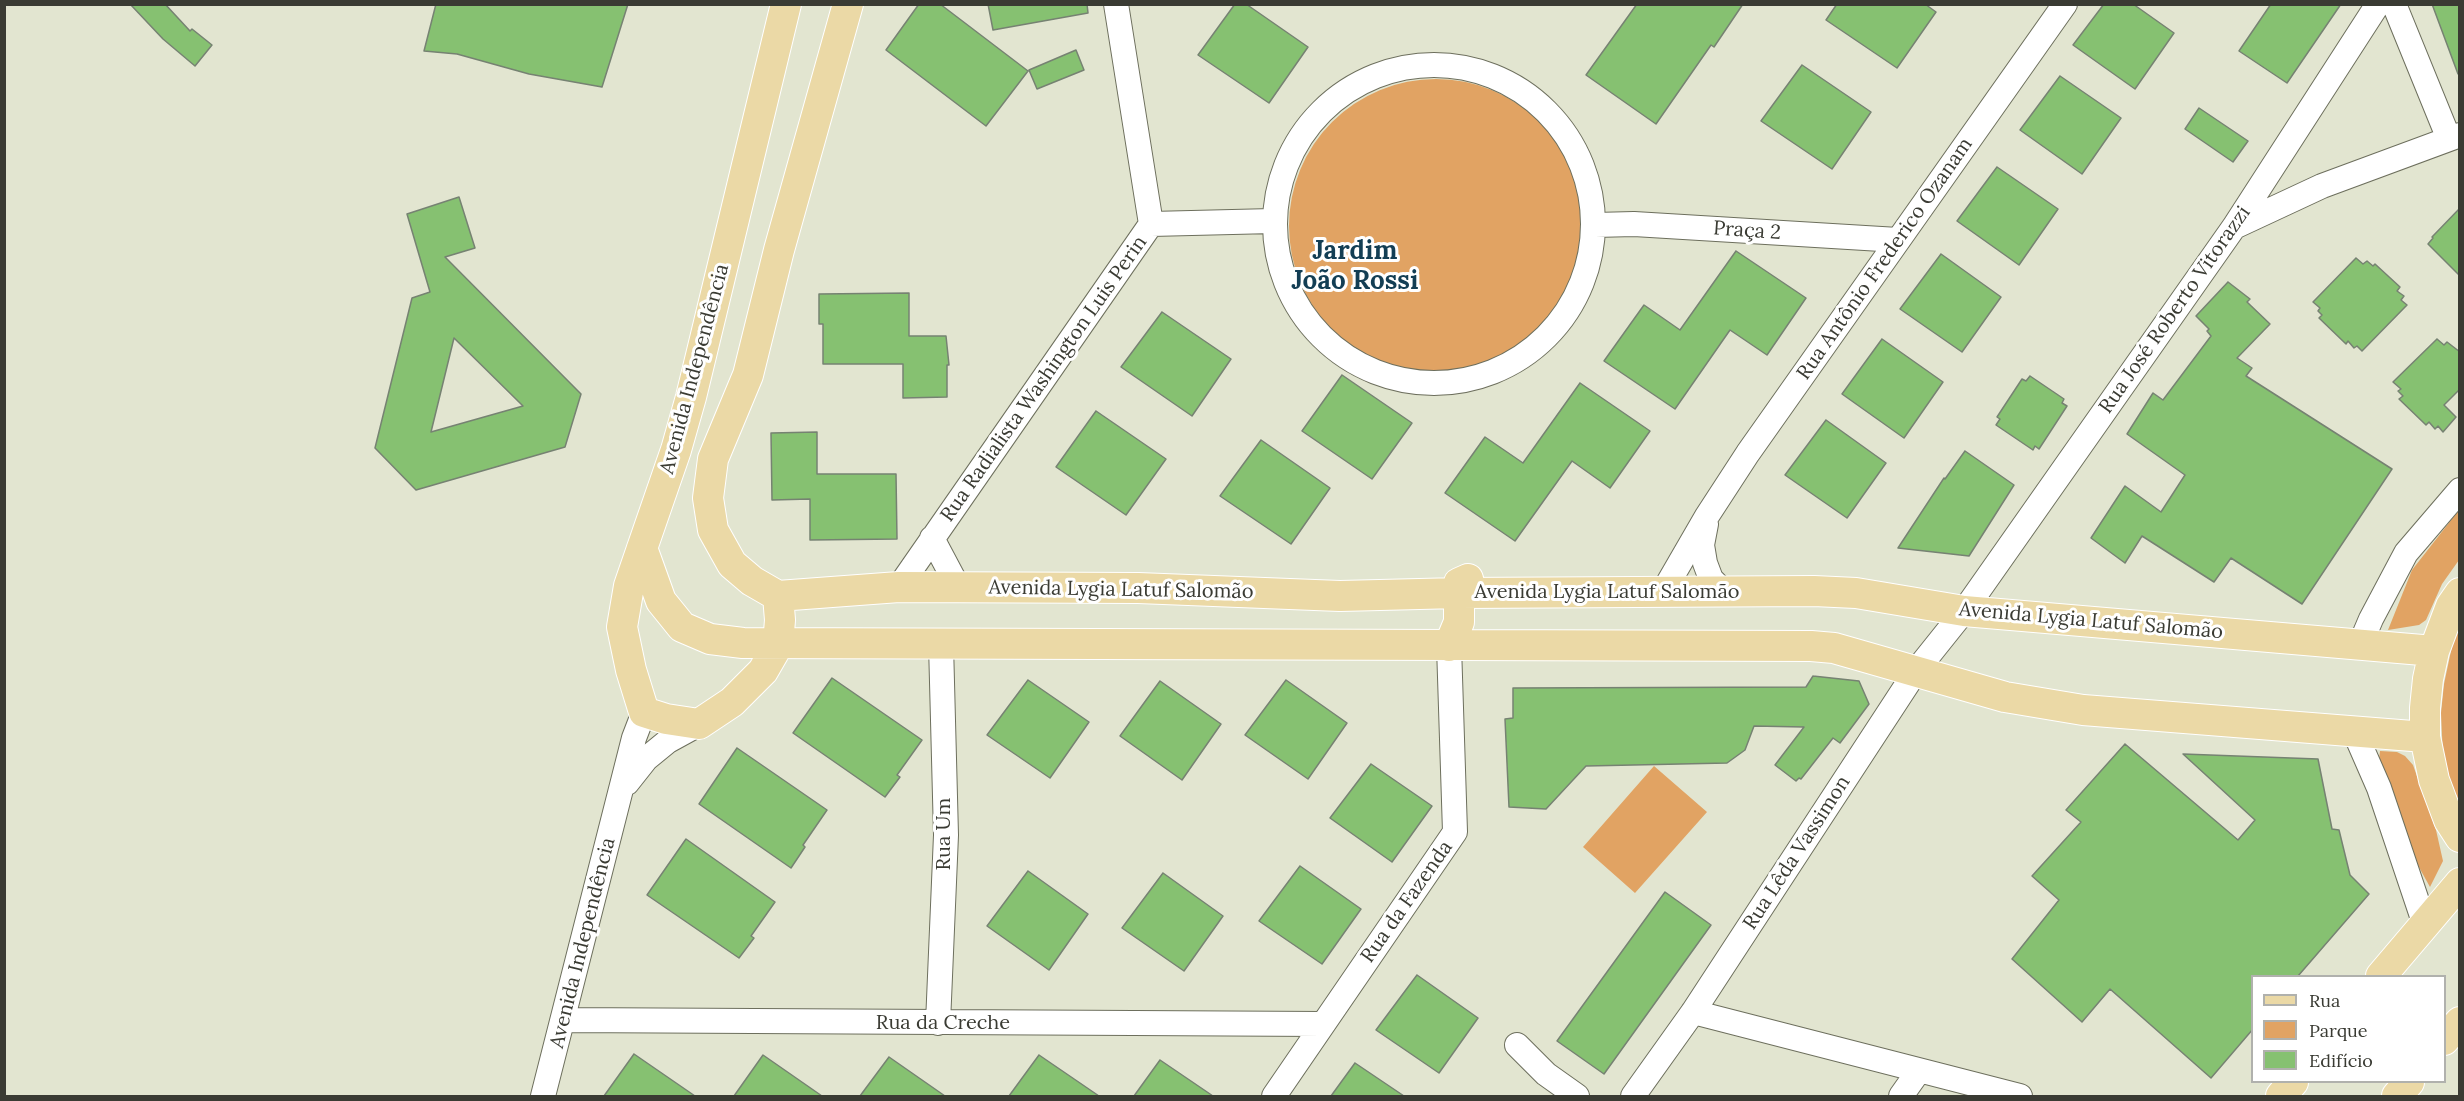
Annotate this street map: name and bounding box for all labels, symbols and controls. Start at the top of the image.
street label: Rua Antônio Frederico Ozanam [1792,133,1978,385]
street label: Rua José Roberto Vitorazzi [2094,202,2256,418]
street label: Praça 2 [1712,217,1782,245]
street label: Rua Radialista Washington Luis Perin [936,231,1152,527]
district label: Jardim João Rossi [1292,236,1418,298]
street label: Avenida Independência [655,261,735,477]
street label: Avenida Lygia Latuf Salomão [988,576,1254,604]
street label: Avenida Lygia Latuf Salomão [1475,580,1739,604]
street label: Avenida Lygia Latuf Salomão [1958,597,2224,645]
street label: Rua Lêda Vassimon [1738,772,1856,934]
street label: Rua Um [932,798,956,870]
street label: Avenida Independência [545,835,621,1051]
street label: Rua da Fazenda [1356,836,1458,968]
legend [2251,975,2446,1083]
text: Rua [2309,989,2340,1012]
street label: Rua da Creche [876,1011,1010,1035]
text: Parque [2309,1019,2368,1042]
text: Edifício [2309,1049,2373,1072]

